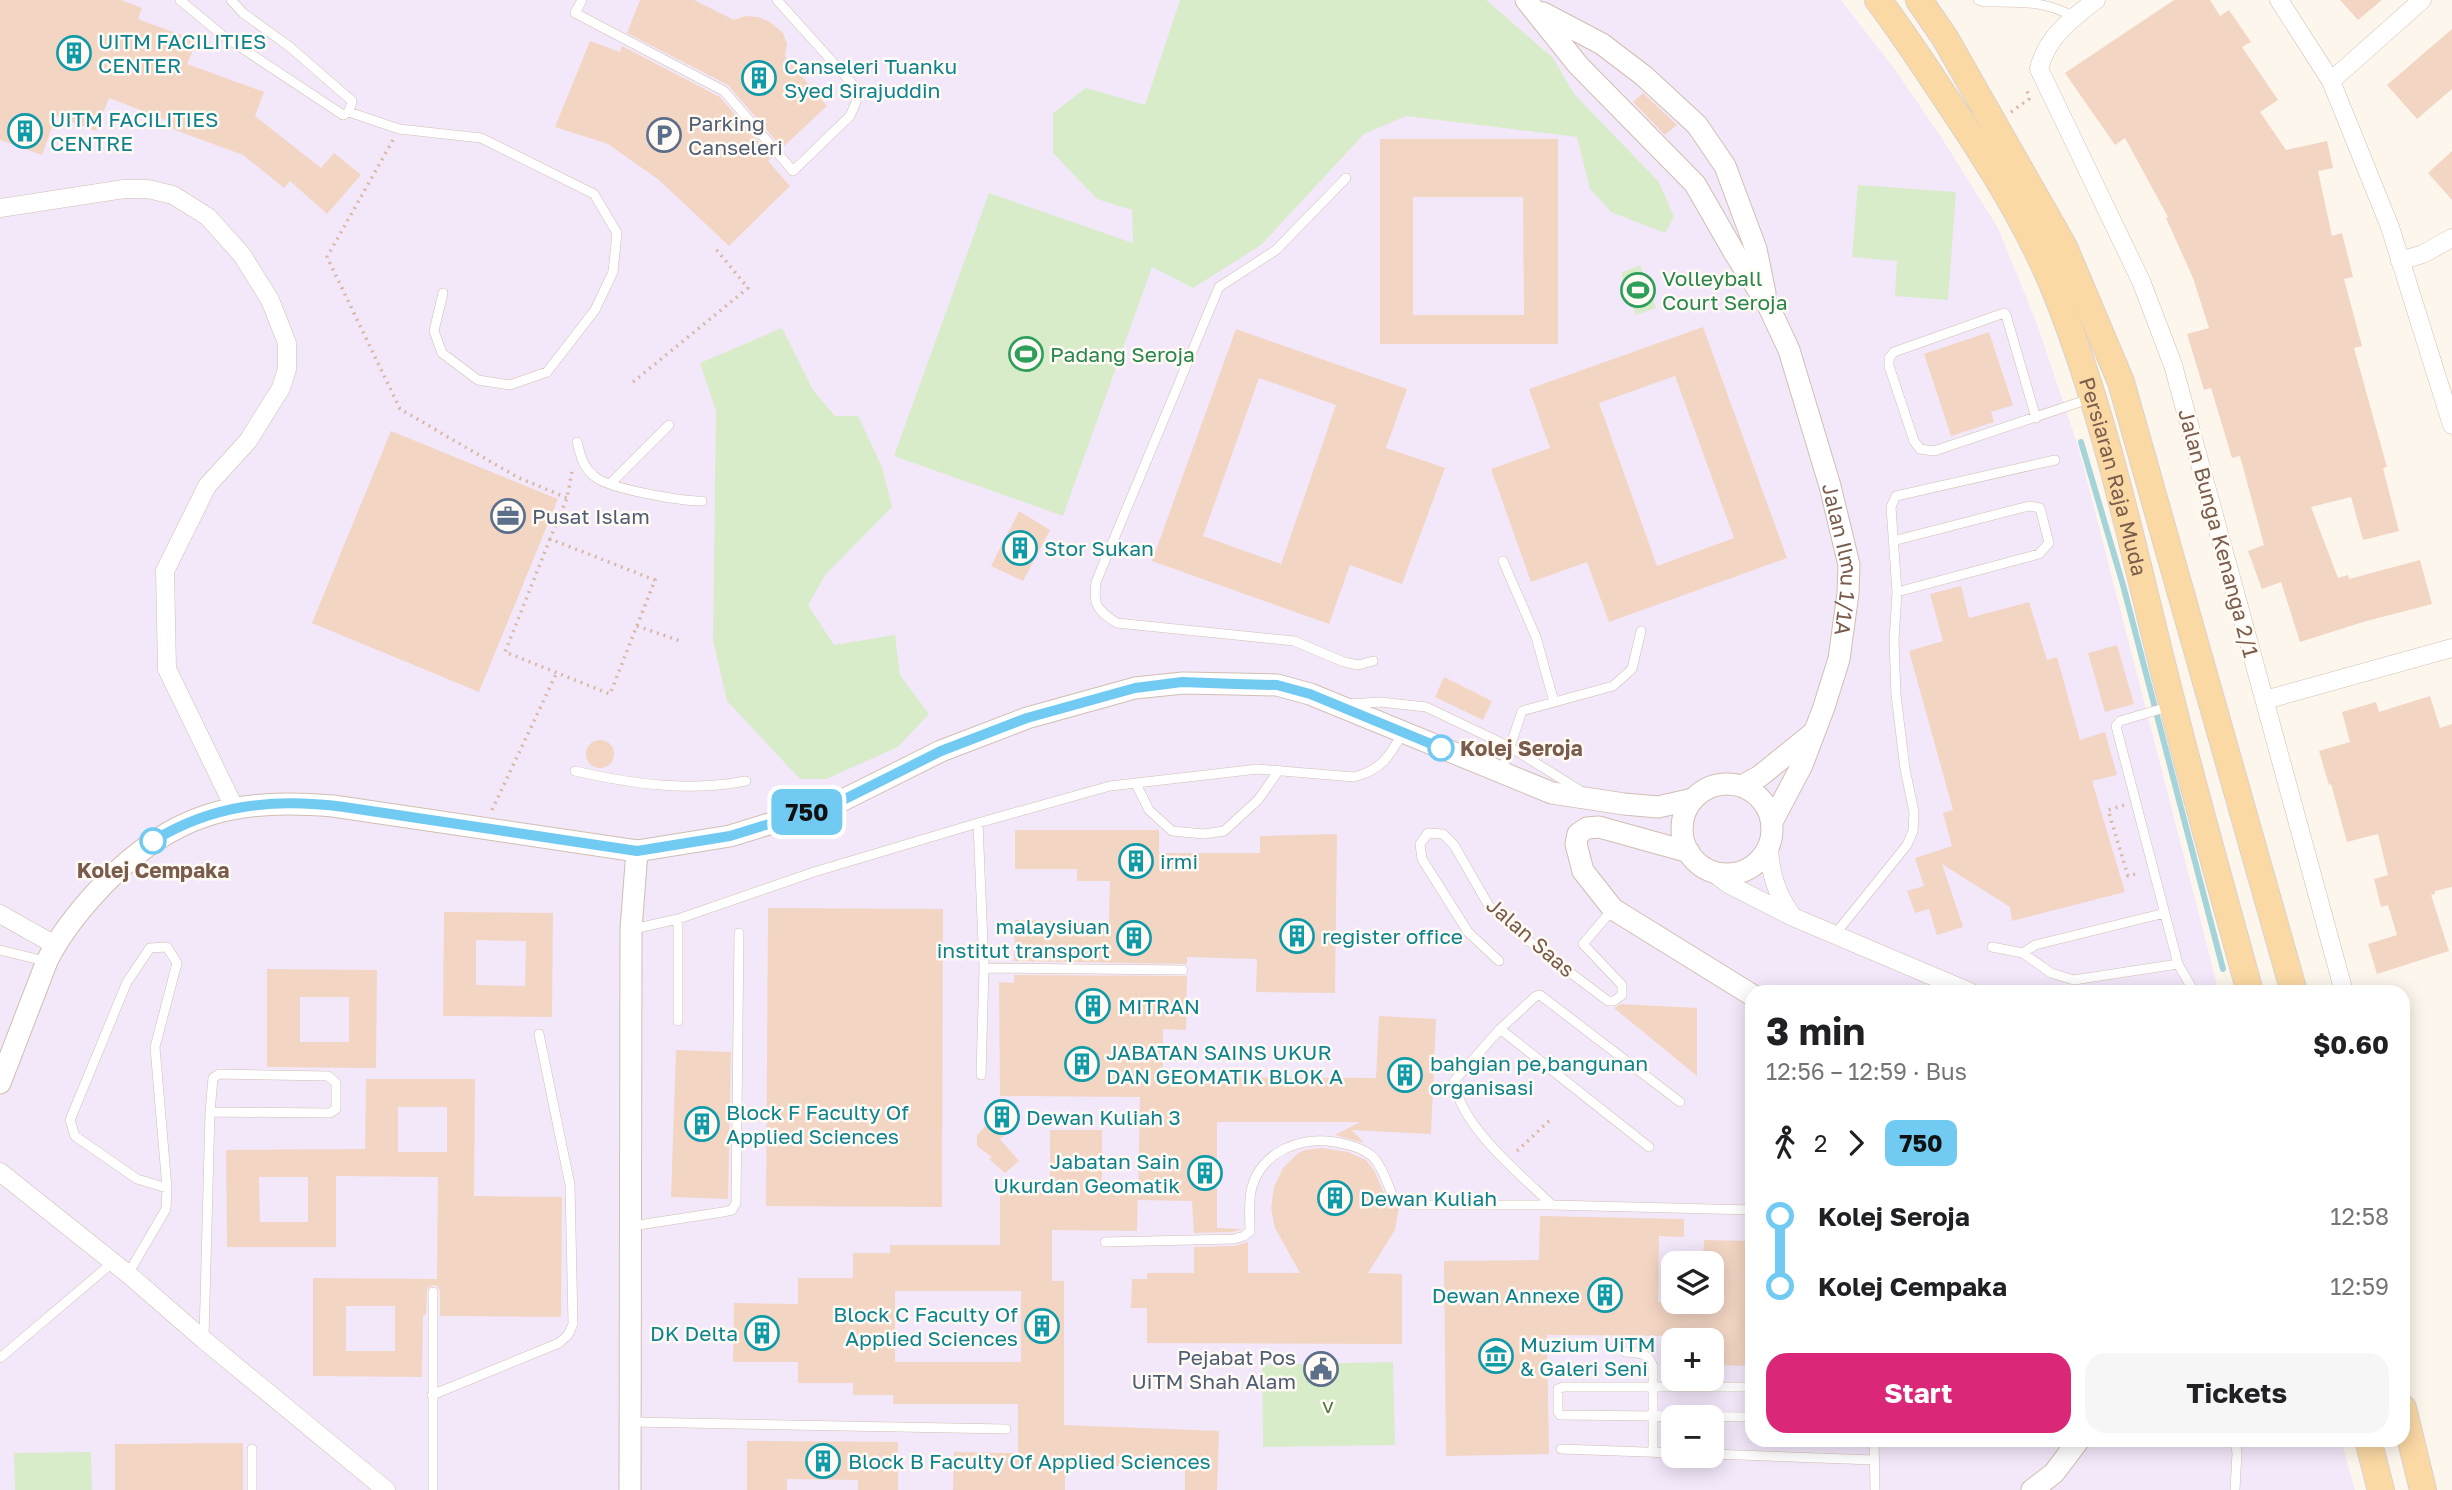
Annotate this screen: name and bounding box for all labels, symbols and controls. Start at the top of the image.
place label: UITM FACILITIES CENTER [98,28,266,78]
building icon: UITM FACILITIES CENTER [55,34,93,72]
place label: Canseleri Tuanku Syed Sirajuddin [784,53,957,103]
building icon: Canseleri Tuanku Syed Sirajuddin [740,59,778,97]
place label: UITM FACILITIES CENTRE [50,106,218,156]
place label: Parking Canseleri [688,110,783,160]
building icon: UITM FACILITIES CENTRE [6,112,44,150]
parking icon: Parking Canseleri [645,116,683,154]
place label: Volleyball Court Seroja [1662,265,1788,315]
sports icon: Volleyball Court Seroja [1619,271,1657,309]
sports icon: Padang Seroja [1007,335,1045,373]
place label: Padang Seroja [1050,341,1195,367]
street label: Persiaran Raja Muda [2074,374,2153,578]
street label: Jalan Bunga Kenanga 2/1 [2173,406,2265,660]
street label: Jalan Ilmu 1/1A [1817,480,1864,637]
office icon: Pusat Islam [489,497,527,535]
place label: Pusat Islam [532,503,650,529]
building icon: Stor Sukan [1001,529,1039,567]
place label: Stor Sukan [1044,535,1154,561]
marker: Kolej Seroja [1428,735,1454,761]
place label: Kolej Seroja [1460,735,1583,761]
line badge: 750 [767,789,847,835]
text: 750 [785,797,829,826]
marker: Kolej Cempaka [140,828,166,854]
building icon: irmi [1117,842,1155,880]
place label: irmi [1160,848,1198,874]
place label: Kolej Cempaka [77,857,229,883]
street label: Jalan Saas [1481,892,1581,982]
place label: malaysiuan institut transport [937,913,1110,963]
building icon: register office [1278,917,1316,955]
building icon: malaysiuan institut transport [1115,919,1153,957]
place label: register office [1322,923,1463,949]
building icon: MITRAN [1074,987,1112,1025]
place label: MITRAN [1118,993,1200,1019]
text: 3 min [1766,1008,1865,1053]
text: $0.60 [2313,1029,2389,1060]
place label: JABATAN SAINS UKUR DAN GEOMATIK BLOK A [1106,1039,1343,1089]
building icon: JABATAN SAINS UKUR DAN GEOMATIK BLOK A [1063,1045,1101,1083]
place label: bahgian pe,bangunan organisasi [1430,1050,1648,1100]
building icon: bahgian pe,bangunan organisasi [1386,1056,1424,1094]
text: 12:56 – 12:59 · Bus [1766,1057,1967,1085]
building icon: Dewan Kuliah 3 [983,1098,1021,1136]
place label: Block F Faculty Of Applied Sciences [726,1099,909,1149]
place label: Dewan Kuliah 3 [1026,1104,1181,1130]
building icon: Block F Faculty Of Applied Sciences [683,1105,721,1143]
icon: walk [1766,1124,1804,1162]
icon: forward [1837,1124,1875,1162]
text: 750 [1899,1128,1943,1157]
text: 2 [1814,1129,1827,1157]
place label: Jabatan Sain Ukurdan Geomatik [993,1148,1180,1198]
building icon: Jabatan Sain Ukurdan Geomatik [1186,1154,1224,1192]
building icon: Dewan Kuliah [1316,1179,1354,1217]
place label: Dewan Kuliah [1360,1185,1497,1211]
text: Kolej Seroja [1818,1201,1970,1232]
text: 12:58 [2330,1202,2389,1230]
map controls [1661,1251,1724,1468]
button: layers [1661,1251,1724,1314]
text: Kolej Cempaka [1818,1271,2007,1302]
text: 12:59 [2330,1272,2389,1300]
building icon: Dewan Annexe [1586,1276,1624,1314]
place label: Dewan Annexe [1432,1282,1580,1308]
place label: Block C Faculty Of Applied Sciences [833,1301,1018,1351]
building icon: Block C Faculty Of Applied Sciences [1023,1307,1061,1345]
building icon: DK Delta [743,1314,781,1352]
place label: DK Delta [650,1320,738,1346]
button: + [1661,1328,1724,1391]
place label: Muzium UiTM & Galeri Seni [1520,1331,1656,1381]
museum icon: Muzium UiTM & Galeri Seni [1477,1337,1515,1375]
place label: Pejabat Pos UiTM Shah Alam [1132,1344,1296,1394]
public building icon: Pejabat Pos UiTM Shah Alam [1302,1350,1340,1388]
button: Start [1766,1353,2071,1433]
button: Tickets [2085,1353,2389,1433]
park label: v [1322,1392,1334,1418]
button: − [1661,1405,1724,1468]
building icon: Block B Faculty Of Applied Sciences [804,1442,842,1480]
place label: Block B Faculty Of Applied Sciences [848,1448,1211,1474]

